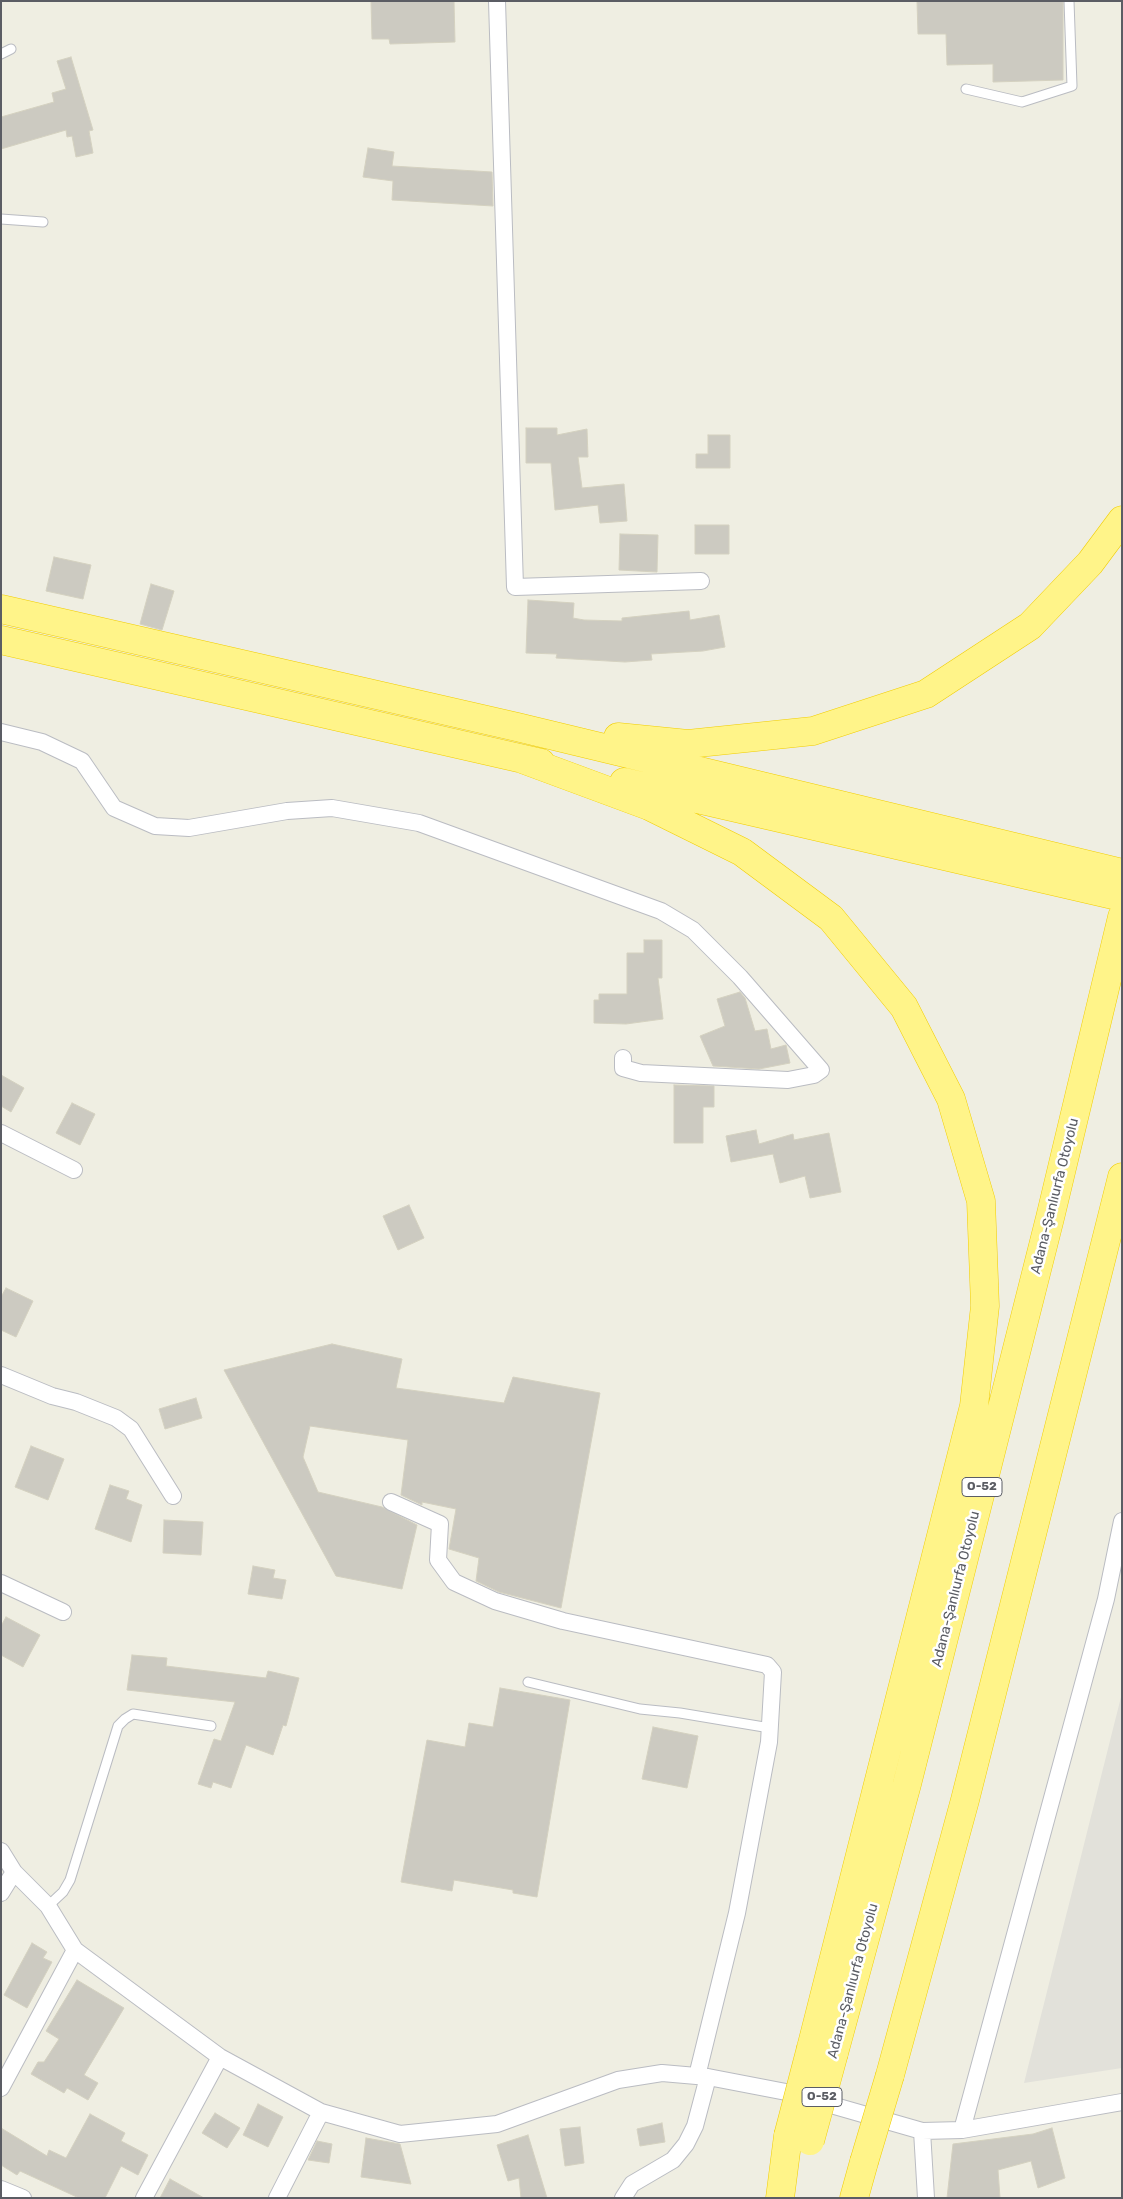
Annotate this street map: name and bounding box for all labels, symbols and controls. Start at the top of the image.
street label: Adana-Şanlıurfa Otoyolu [1027,1116,1083,1276]
road number: O-52 [962,1478,1002,1496]
street label: Adana-Şanlıurfa Otoyolu [928,1509,984,1669]
street label: Adana-Şanlıurfa Otoyolu [824,1902,882,2060]
road number: O-52 [802,2088,842,2106]

